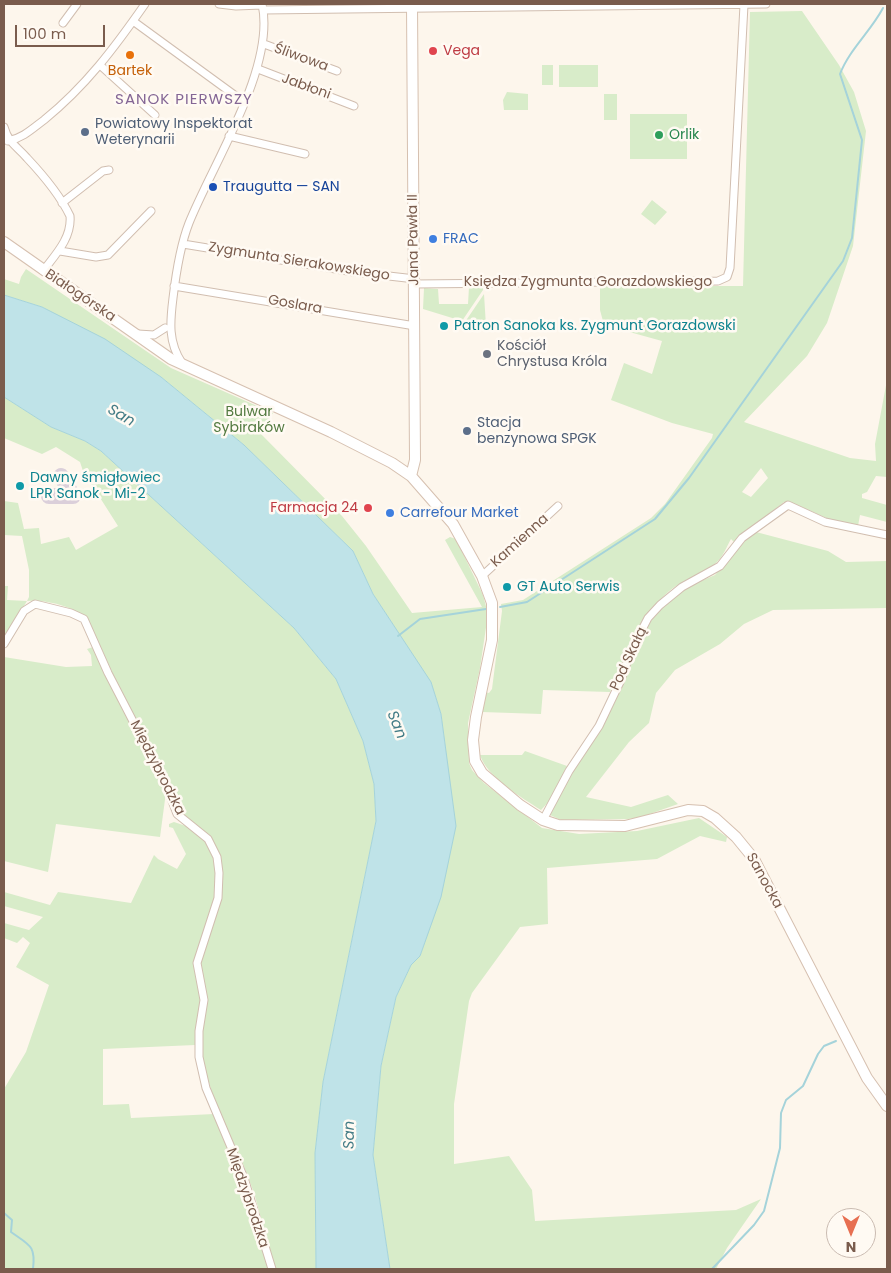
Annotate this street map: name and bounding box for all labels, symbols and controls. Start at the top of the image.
scale bar [18,15,108,47]
text: 100 m [23,23,66,44]
street label: Śliwowa [272,40,330,76]
place label: Vega [443,43,480,59]
marker: Vega [427,45,439,57]
marker: Bartek [124,49,136,61]
place label: Bartek [108,63,152,79]
street label: Jabłoni [279,70,333,104]
district label: SANOK PIERWSZY [113,91,255,109]
place label: Powiatowy Inspektorat Weterynarii [95,116,253,148]
marker: Powiatowy Inspektorat Weterynarii [79,126,91,138]
place label: Orlik [669,127,699,143]
marker: Orlik [653,129,665,141]
place label: Traugutta — SAN [223,179,340,195]
marker: Traugutta — SAN [207,181,219,193]
street label: Jana Pawła II [405,194,423,286]
place label: FRAC [443,231,479,247]
marker: FRAC [427,233,439,245]
street label: Zygmunta Sierakowskiego [207,239,391,285]
street label: Białogórska [41,266,119,326]
street label: Księdza Zygmunta Gorazdowskiego [464,274,712,290]
street label: Goslara [267,292,323,318]
place label: Patron Sanoka ks. Zygmunt Gorazdowski [454,318,736,334]
marker: Patron Sanoka ks. Zygmunt Gorazdowski [438,320,450,332]
place label: Kościół Chrystusa Króla [497,338,607,371]
marker: Kościół Chrystusa Króla [481,348,493,360]
water label: San [104,401,138,431]
park label: Bulwar Sybiraków [213,404,285,437]
place label: Stacja benzynowa SPGK [477,415,597,448]
marker: Stacja benzynowa SPGK [461,425,473,437]
place label: Dawny śmigłowiec LPR Sanok - Mi-2 [30,470,161,502]
marker: Dawny śmigłowiec LPR Sanok - Mi-2 [14,480,26,492]
place label: Farmacja 24 [270,500,358,516]
marker: Farmacja 24 [362,502,374,514]
place label: Carrefour Market [400,505,519,521]
marker: Carrefour Market [384,507,396,519]
street label: Kamienna [488,511,552,571]
place label: GT Auto Serwis [517,579,620,595]
marker: GT Auto Serwis [501,581,513,593]
street label: Pod Skałą [607,625,651,693]
water label: San [382,708,410,742]
street label: Międzybrodzka [126,718,188,818]
street label: Sanocka [742,850,786,912]
water label: San [341,1121,359,1149]
street label: Międzybrodzka [222,1146,272,1250]
north arrow [826,1208,876,1258]
text: N [846,1237,856,1257]

